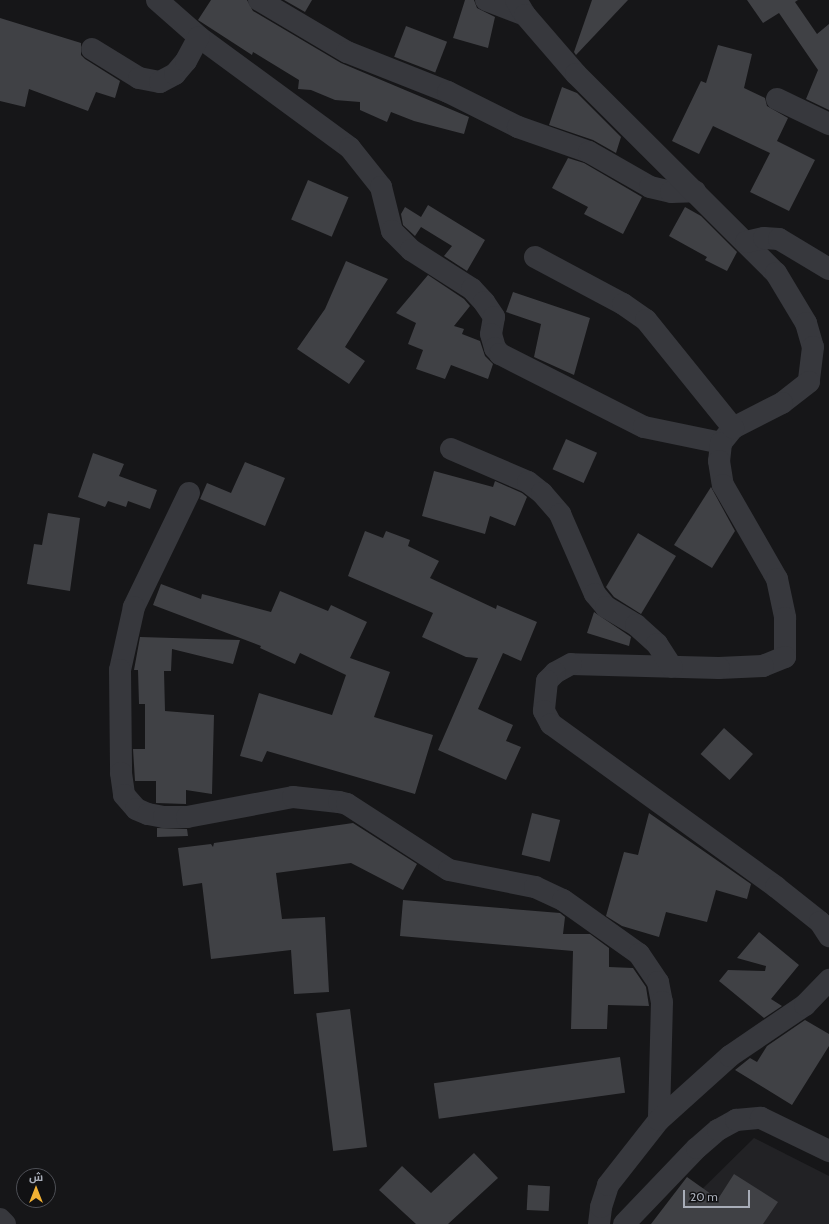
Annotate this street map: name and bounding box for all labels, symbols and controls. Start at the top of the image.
north arrow [16,1168,56,1208]
text: ش [29,1170,43,1184]
scale bar [685,1182,752,1208]
text: 20 m [690,1189,718,1204]

